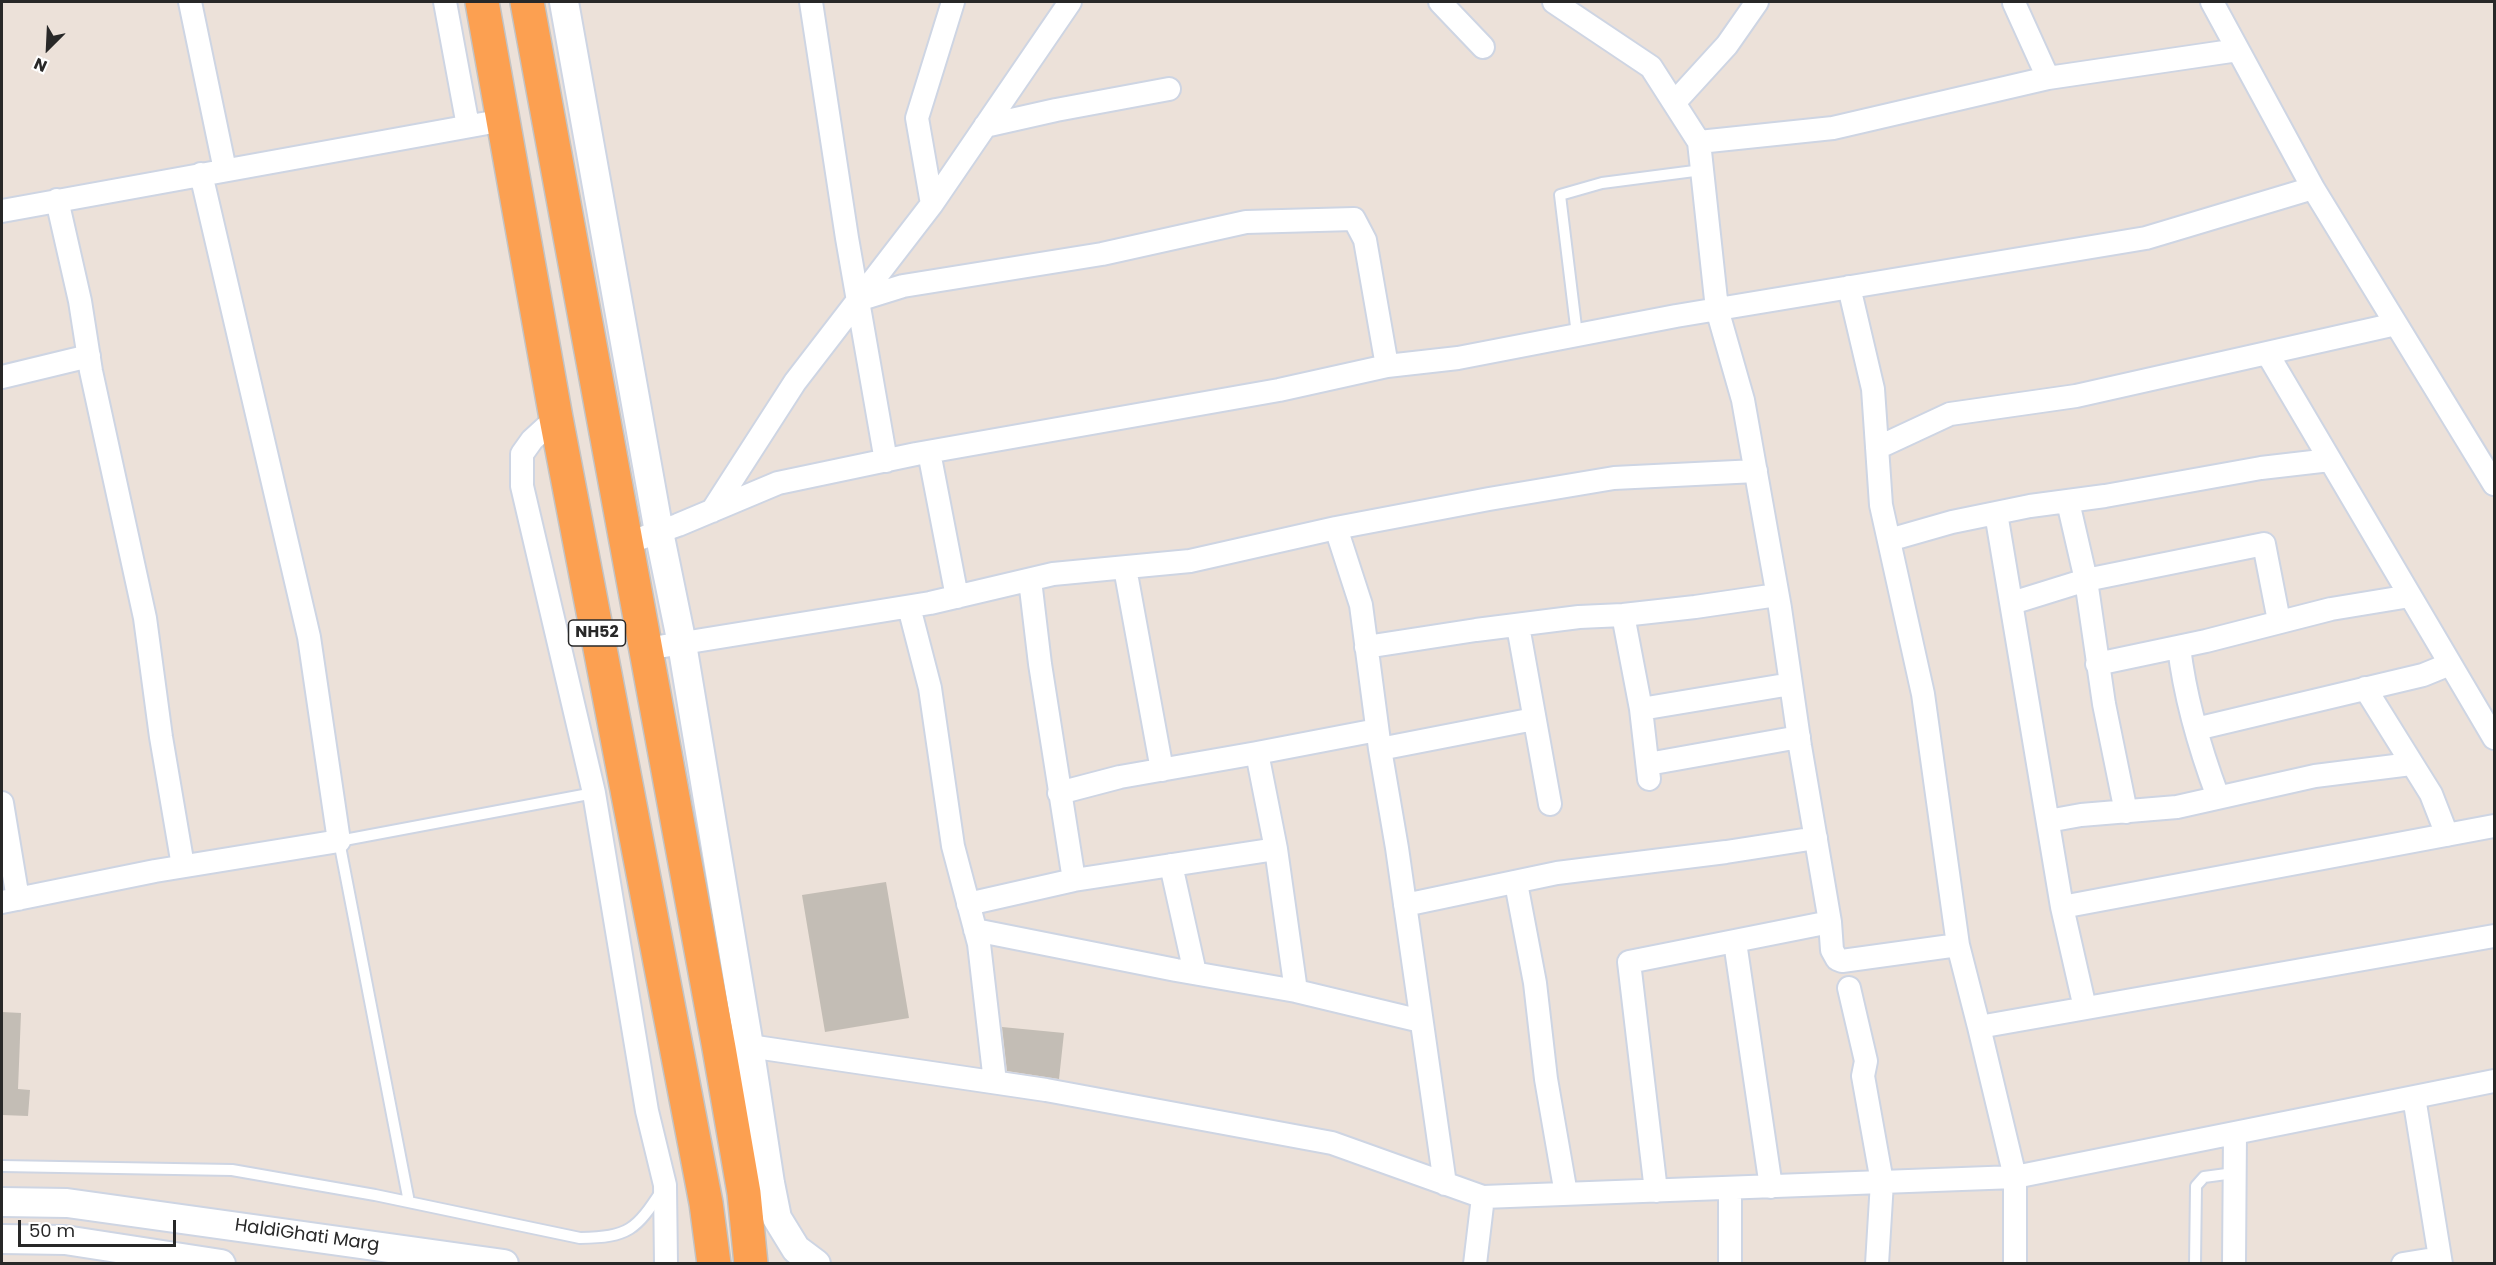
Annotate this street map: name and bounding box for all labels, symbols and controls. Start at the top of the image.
north arrow [18,18,78,78]
text: N [30,52,51,78]
road number: NH52 [568,620,626,646]
scale bar [21,1208,178,1246]
street label: HaldiGhati Marg [233,1215,381,1257]
text: 50 m [29,1218,75,1243]

